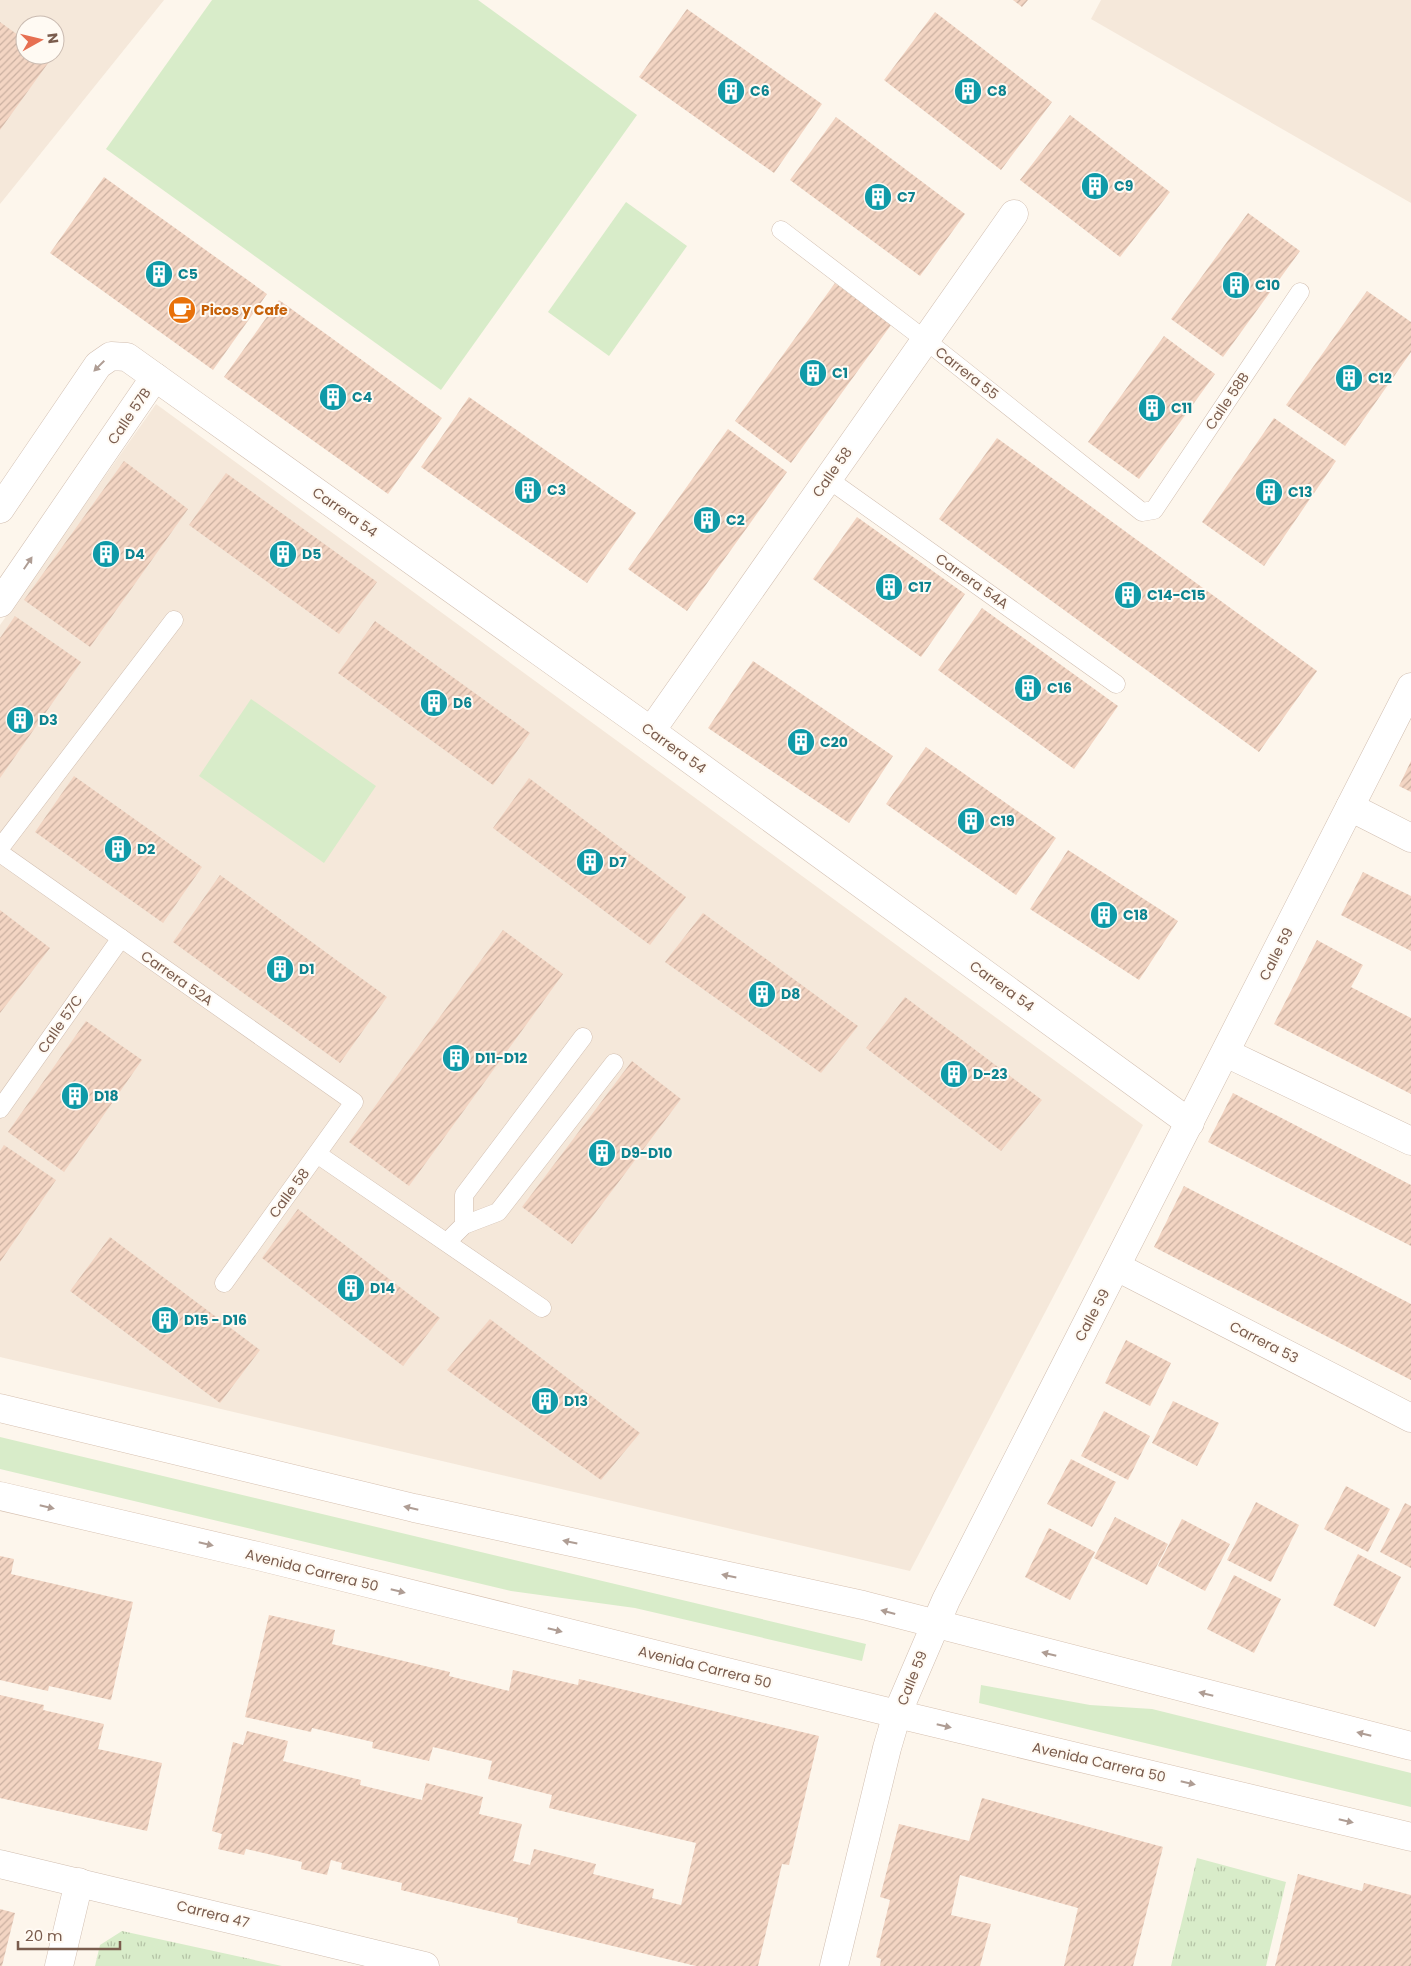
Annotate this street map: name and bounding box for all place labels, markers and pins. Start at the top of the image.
building icon: C6 [716,76,746,106]
building icon: C8 [953,76,983,106]
place label: C6 [750,81,770,101]
place label: C8 [987,81,1007,101]
building icon: C9 [1080,171,1110,201]
place label: C9 [1114,176,1133,196]
building icon: C7 [863,182,893,212]
place label: C7 [897,187,916,207]
building icon: C5 [144,259,174,289]
place label: C5 [178,264,198,284]
building icon: C10 [1221,270,1251,300]
place label: C10 [1255,275,1280,295]
cafe icon: Picos y Cafe [167,295,197,325]
place label: Picos y Cafe [201,300,288,320]
building icon: C1 [798,358,828,388]
place label: C1 [832,363,848,383]
building icon: C12 [1334,363,1364,393]
place label: C12 [1368,368,1392,388]
building icon: C4 [318,382,348,412]
place label: C4 [352,387,372,407]
building icon: C11 [1137,393,1167,423]
place label: C11 [1171,398,1192,418]
building icon: C3 [513,475,543,505]
building icon: C13 [1254,477,1284,507]
place label: C3 [547,480,566,500]
place label: C13 [1288,482,1312,502]
building icon: C2 [692,505,722,535]
place label: C2 [726,510,745,530]
building icon: D4 [91,539,121,569]
building icon: D5 [268,539,298,569]
place label: D4 [125,544,145,564]
place label: D5 [302,544,321,564]
building icon: C17 [874,572,904,602]
place label: C17 [908,577,932,597]
building icon: C14-C15 [1113,580,1143,610]
place label: C14-C15 [1147,585,1206,605]
building icon: C16 [1013,673,1043,703]
place label: C16 [1047,678,1072,698]
building icon: D6 [419,688,449,718]
place label: D6 [453,693,472,713]
building icon: D3 [5,705,35,735]
place label: D3 [39,710,58,730]
building icon: C20 [786,727,816,757]
place label: C20 [820,732,848,752]
building icon: C19 [956,806,986,836]
place label: C19 [990,811,1015,831]
building icon: D2 [103,834,133,864]
place label: D2 [137,839,155,859]
building icon: D7 [575,847,605,877]
place label: D7 [609,852,627,872]
building icon: C18 [1089,900,1119,930]
place label: C18 [1123,905,1148,925]
building icon: D1 [265,954,295,984]
place label: D1 [299,959,314,979]
building icon: D8 [747,979,777,1009]
place label: D8 [781,984,800,1004]
building icon: D11-D12 [441,1043,471,1073]
place label: D11-D12 [475,1048,527,1068]
building icon: D-23 [939,1059,969,1089]
place label: D-23 [973,1064,1008,1084]
building icon: D18 [60,1081,90,1111]
place label: D18 [94,1086,119,1106]
building icon: D9-D10 [587,1138,617,1168]
place label: D9-D10 [621,1143,672,1163]
building icon: D14 [336,1273,366,1303]
place label: D14 [370,1278,395,1298]
building icon: D15 - D16 [150,1305,180,1335]
place label: D15 - D16 [184,1310,247,1330]
building icon: D13 [530,1386,560,1416]
place label: D13 [564,1391,588,1411]

